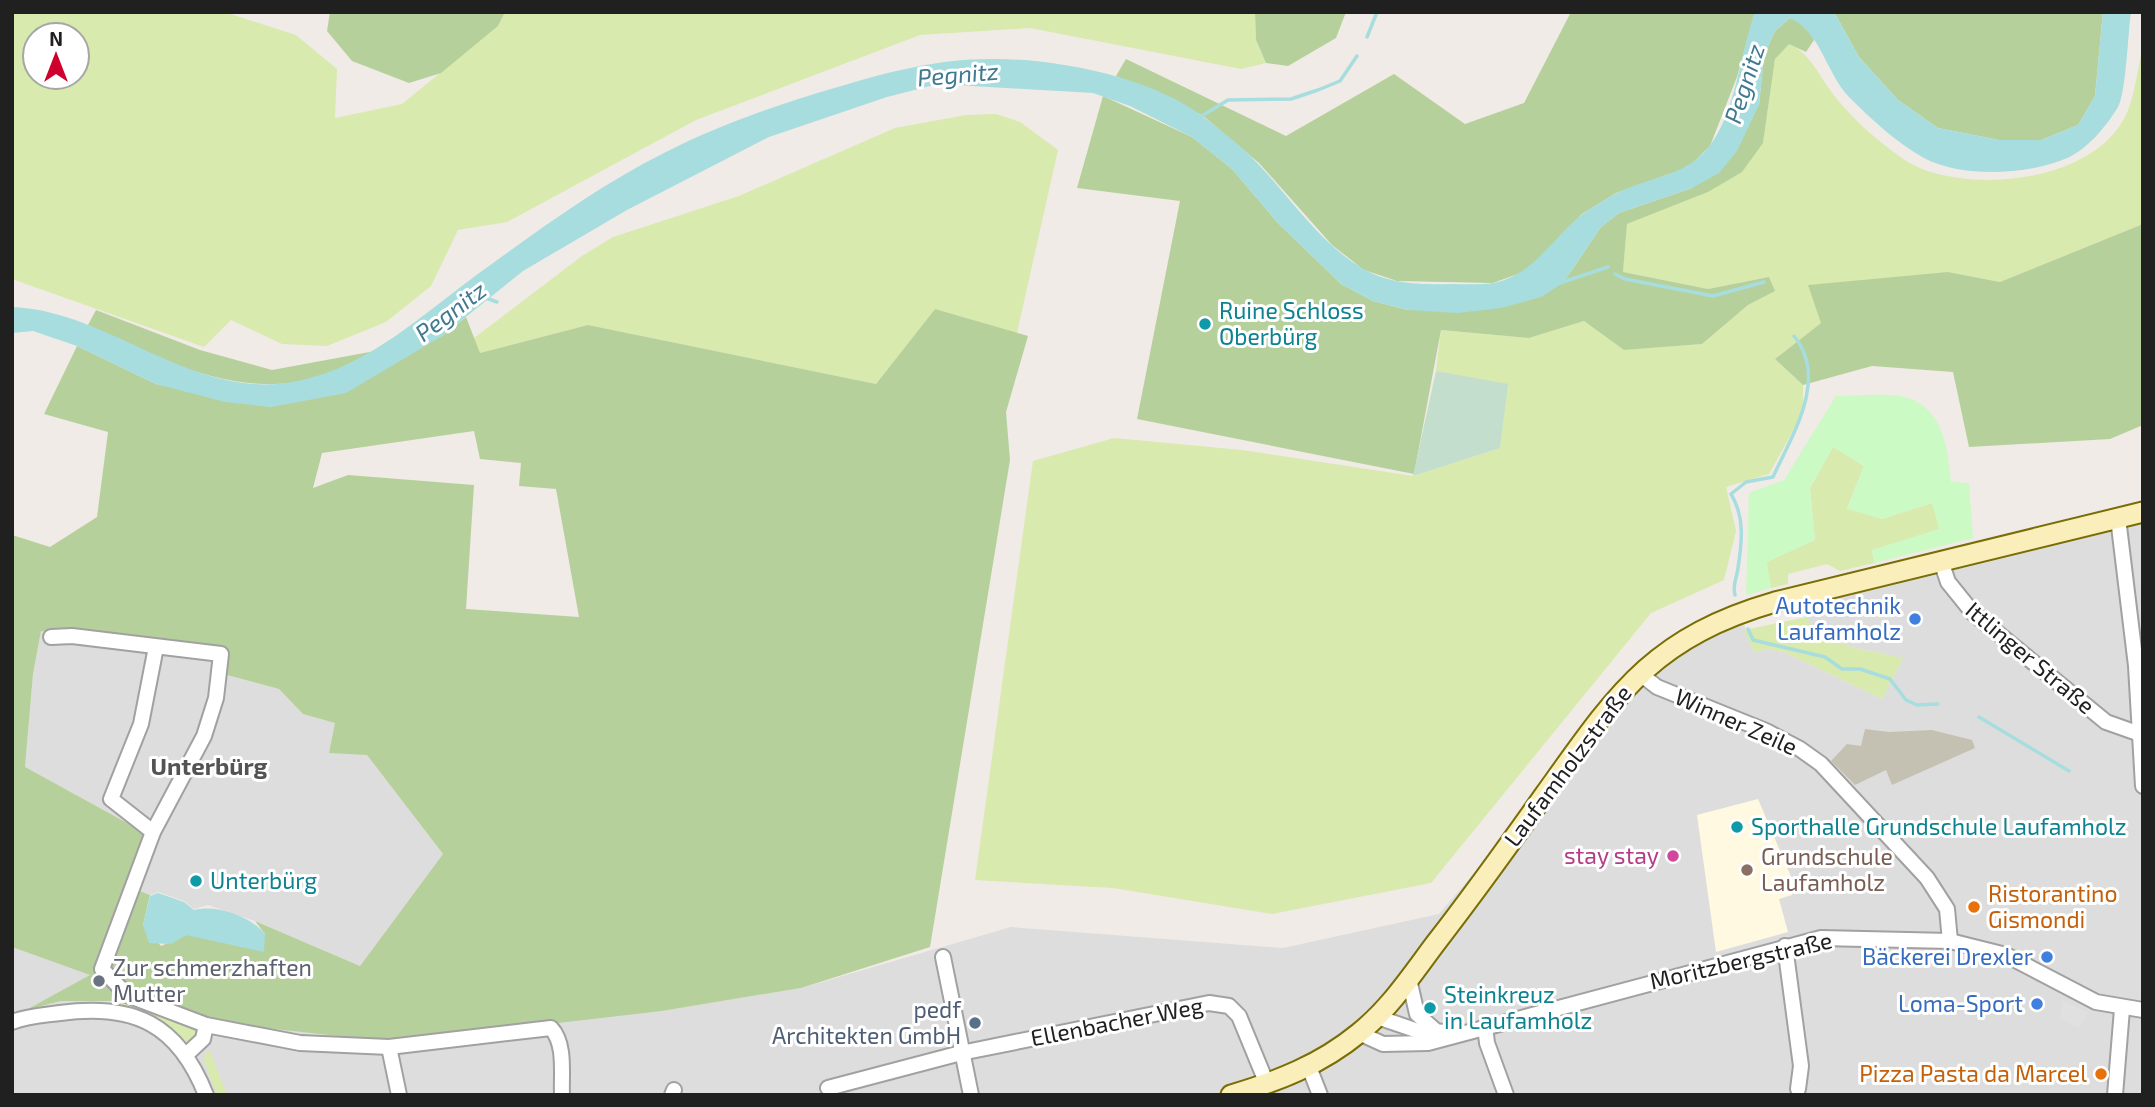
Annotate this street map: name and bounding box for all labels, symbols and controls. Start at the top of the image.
north arrow [21,21,91,91]
text: N [49,27,63,50]
water label: Pegnitz [1717,40,1770,127]
water label: Pegnitz [916,55,1000,92]
water label: Pegnitz [409,275,491,347]
place label: Ruine Schloss Oberbürg [1219,296,1364,350]
marker: Ruine Schloss Oberbürg [1197,316,1213,332]
place label: Autotechnik Laufamholz [1775,591,1901,645]
street label: Ittlinger Straße [1960,595,2101,719]
marker: Autotechnik Laufamholz [1907,611,1923,627]
street label: Laufamholzstraße [1498,679,1637,851]
street label: Winner Zeile [1671,682,1802,760]
district label: Unterbürg [150,751,268,780]
place label: Sporthalle Grundschule Laufamholz [1751,812,2127,840]
marker: Sporthalle Grundschule Laufamholz [1729,819,1745,835]
place label: stay stay [1564,841,1659,869]
place label: Grundschule Laufamholz [1761,842,1893,896]
marker: stay stay [1665,848,1681,864]
marker: Grundschule Laufamholz [1739,862,1755,878]
place label: Unterbürg [210,866,317,894]
marker: Unterbürg [188,873,204,889]
place label: Ristorantino Gismondi [1988,879,2118,933]
marker: Ristorantino Gismondi [1966,899,1982,915]
street label: Moritzbergstraße [1647,925,1835,995]
place label: Bäckerei Drexler [1862,942,2033,970]
marker: Bäckerei Drexler [2039,949,2055,965]
place label: Zur schmerzhaften Mutter [113,953,312,1007]
marker: Zur schmerzhaften Mutter [91,973,107,989]
place label: Steinkreuz in Laufamholz [1444,980,1592,1034]
place label: Loma-Sport [1898,989,2023,1017]
street label: Ellenbacher Weg [1028,991,1206,1051]
place label: pedf Architekten GmbH [772,995,962,1049]
marker: Loma-Sport [2029,996,2045,1012]
marker: Steinkreuz in Laufamholz [1422,1000,1438,1016]
marker: pedf Architekten GmbH [967,1015,983,1031]
place label: Pizza Pasta da Marcel [1859,1059,2087,1087]
marker: Pizza Pasta da Marcel [2093,1066,2109,1082]

